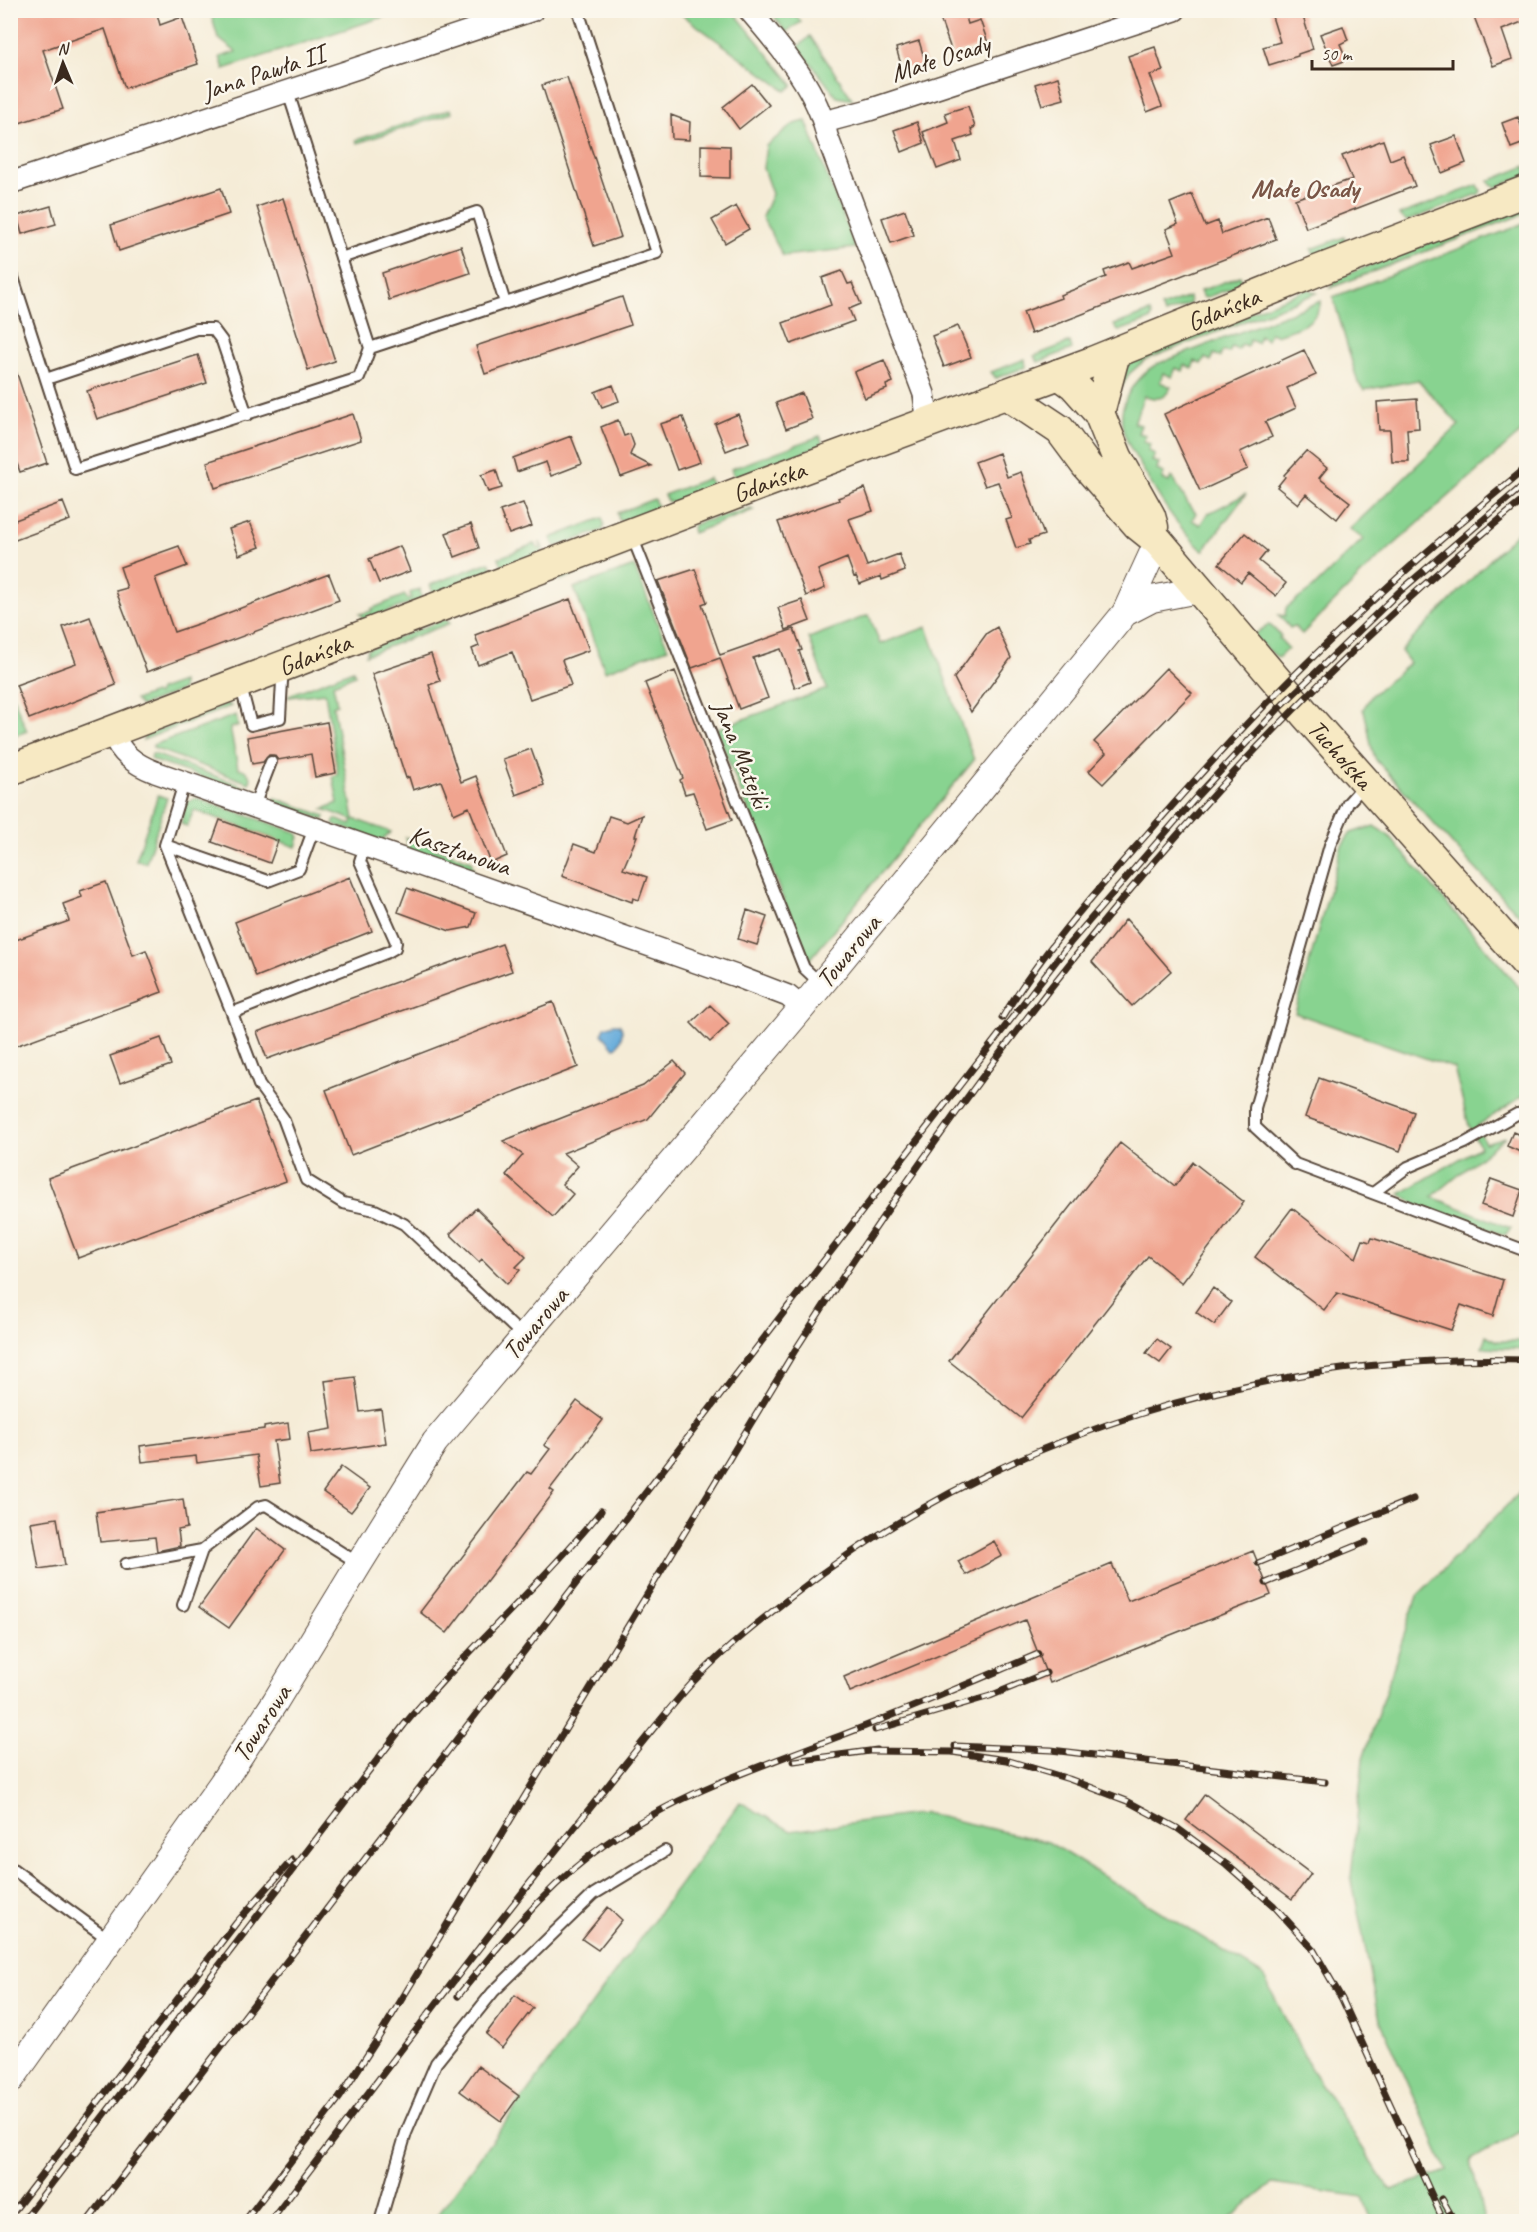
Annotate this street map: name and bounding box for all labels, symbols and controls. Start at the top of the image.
street label: Małe Osady [886,26,996,90]
north arrow [33,33,93,93]
scale bar [1312,33,1453,71]
street label: Jana Pawła II [196,35,334,108]
text: N [57,39,71,59]
text: 50 m [1321,43,1354,65]
district label: Małe Osady [1251,171,1362,205]
street label: Gdańska [1182,279,1266,339]
street label: Gdańska [728,453,812,510]
street label: Gdańska [274,625,358,683]
street label: Jana Matejki [704,693,779,816]
street label: Tucholska [1300,712,1382,798]
street label: Kasztanowa [405,818,516,884]
street label: Towarowa [809,906,889,995]
street label: Towarowa [495,1279,577,1367]
street label: Towarowa [224,1677,299,1768]

